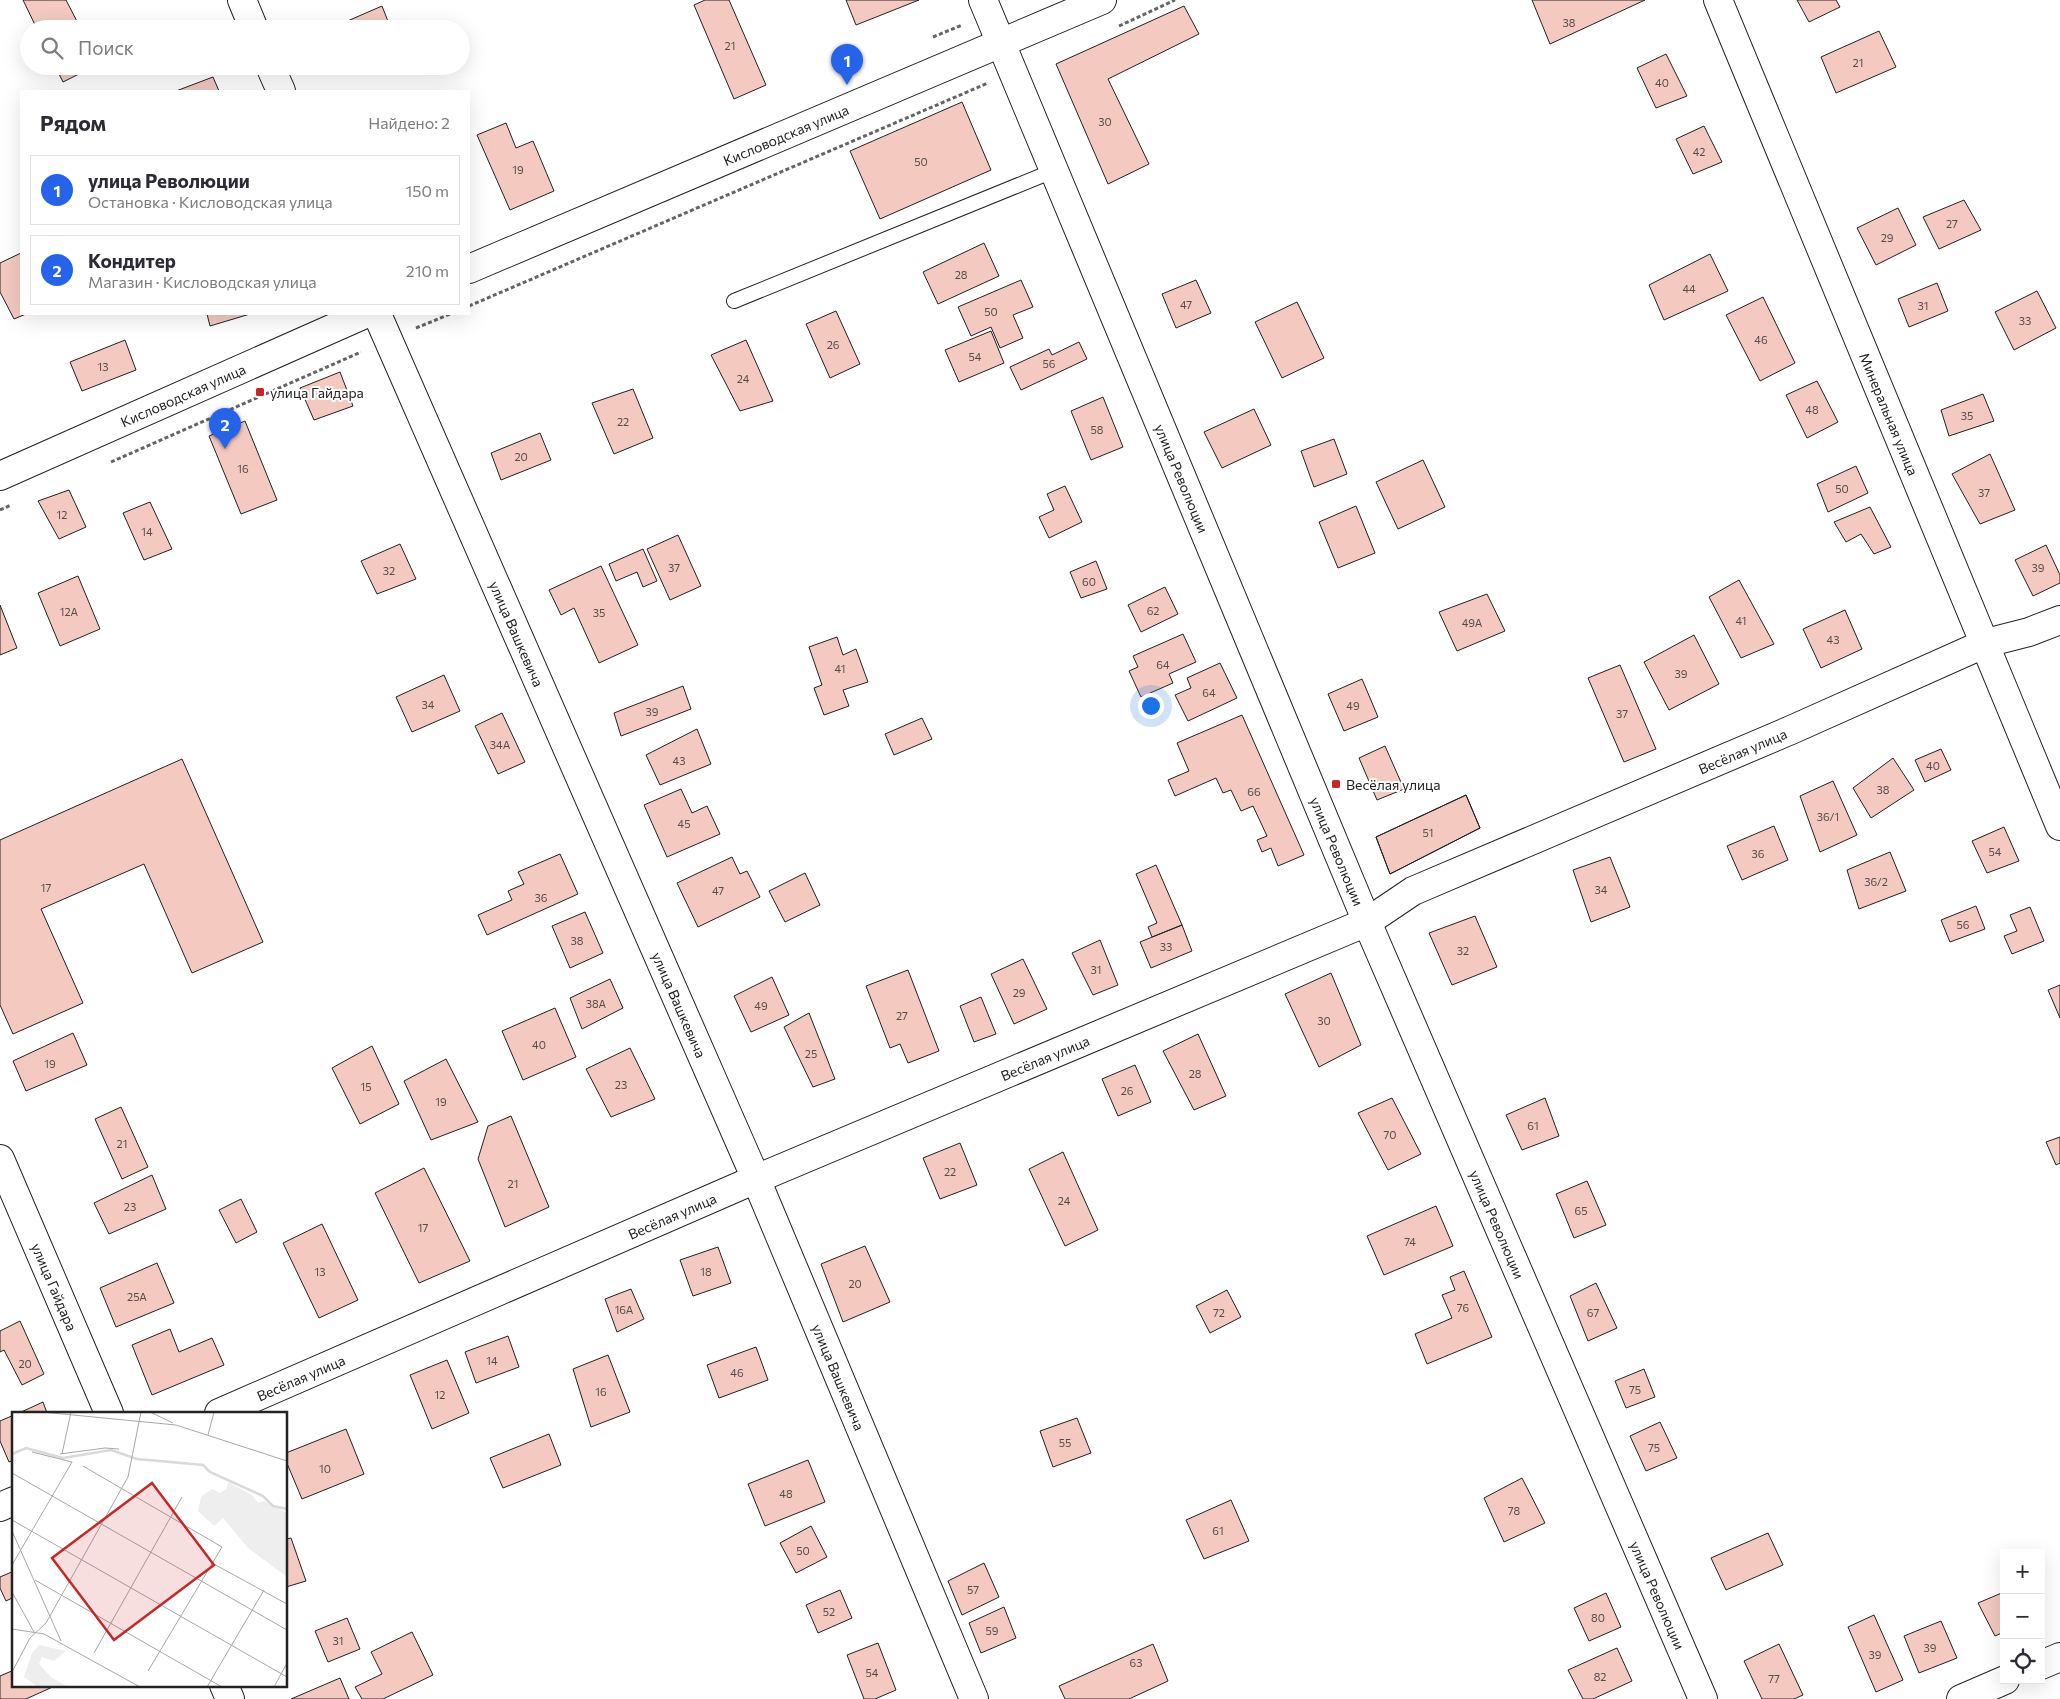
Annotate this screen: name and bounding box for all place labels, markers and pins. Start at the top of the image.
pin: 1 [831,44,863,85]
place label: улица Гайдара [270,384,364,401]
marker: улица Гайдара [254,386,266,398]
pin: 2 [209,408,241,449]
place label: Весёлая улица [1346,776,1440,793]
marker: Весёлая улица [1330,778,1342,790]

